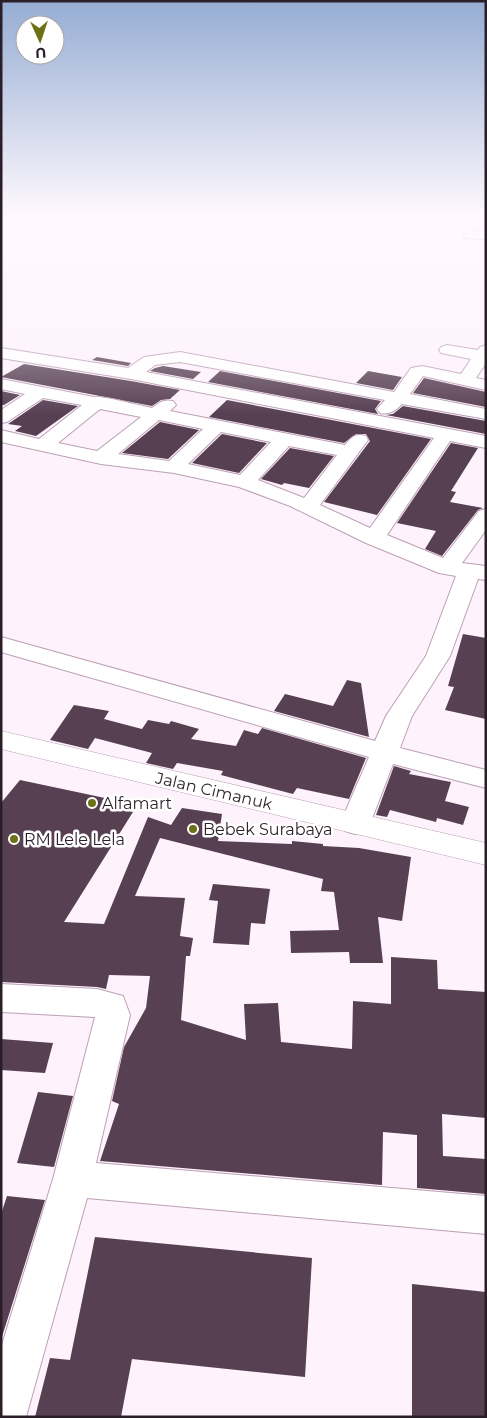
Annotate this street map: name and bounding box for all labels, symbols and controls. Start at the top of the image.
north arrow [15,15,65,65]
text: U [35,44,47,62]
street label: Jalan Cimanuk [153,768,275,814]
place label: Alfamart [102,794,173,813]
marker: Alfamart [86,797,98,809]
place label: Bebek Surabaya [203,820,333,839]
marker: Bebek Surabaya [187,823,199,835]
place label: RM Lele Lela [24,830,125,849]
marker: RM Lele Lela [8,833,20,845]

